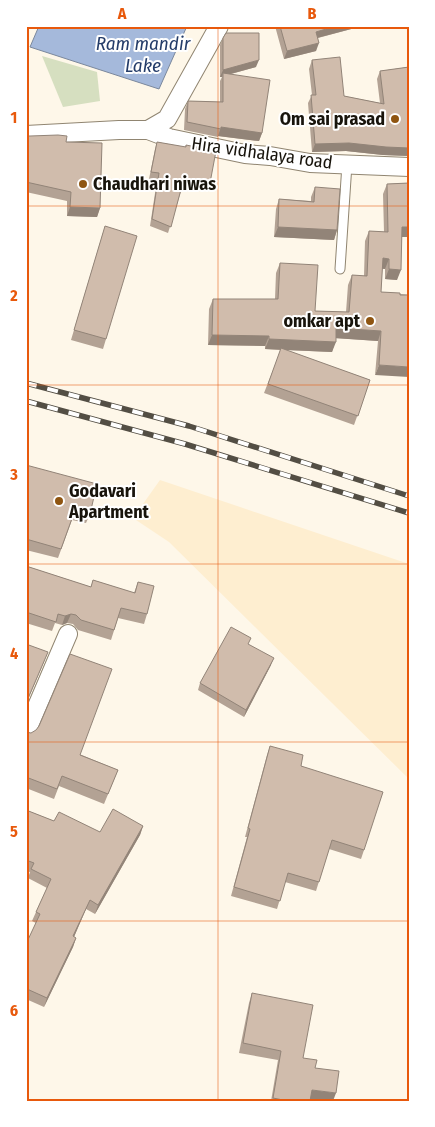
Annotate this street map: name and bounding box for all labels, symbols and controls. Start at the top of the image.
text: A [117,4,127,23]
text: B [308,4,317,23]
water label: Ram mandir Lake [96,32,192,77]
text: 1 [11,108,17,127]
place label: Om sai prasad [280,108,385,130]
marker: Om sai prasad [389,113,401,125]
street label: Hira vidhalaya road [190,132,334,174]
place label: Chaudhari niwas [93,173,216,195]
marker: Chaudhari niwas [77,178,89,190]
text: 2 [9,286,18,305]
place label: omkar apt [283,310,361,332]
marker: omkar apt [364,315,376,327]
text: 3 [9,465,18,484]
place label: Godavari Apartment [68,480,150,523]
marker: Godavari Apartment [53,495,65,507]
text: 4 [10,644,18,663]
text: 5 [10,822,18,841]
text: 6 [10,1001,18,1020]

